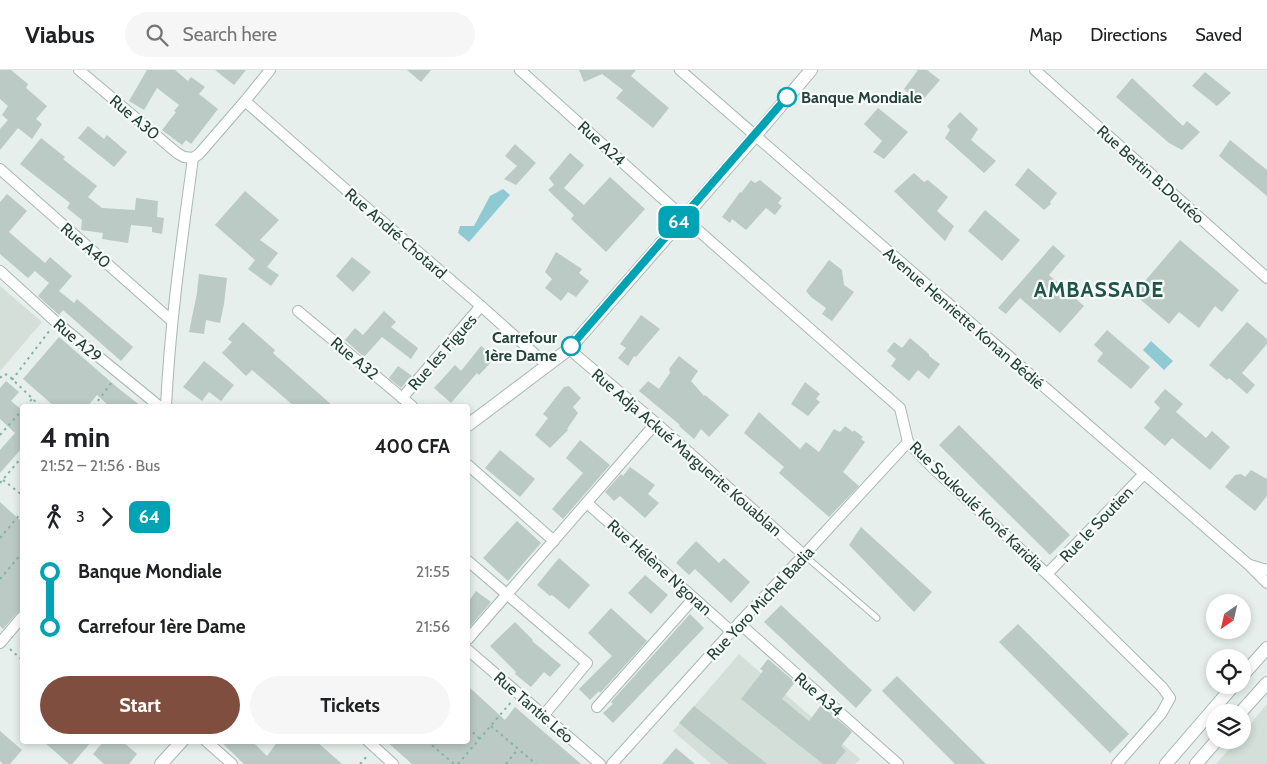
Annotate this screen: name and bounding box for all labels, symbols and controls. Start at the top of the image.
search box [125,12,475,57]
text: Viabus [25,20,95,49]
icon: search [143,21,171,49]
text: Search here [183,23,277,46]
text: Map [1029,24,1062,46]
text: Directions [1090,24,1167,46]
text: Saved [1195,24,1242,46]
marker: Banque Mondiale [777,87,797,107]
place label: Banque Mondiale [801,88,922,107]
street label: Rue A30 [106,91,164,144]
street label: Rue A24 [574,117,629,170]
street label: Rue Bertin B.Doutéo [1093,121,1208,228]
street label: Rue André Chotard [341,184,450,283]
line badge: 64 [656,206,702,238]
text: 64 [668,211,690,233]
street label: Rue A40 [57,219,115,272]
street label: Avenue Henriette Konan Bédié [880,244,1048,393]
district label: AMBASSADE [1034,277,1164,302]
street label: Rue les Figues [404,310,481,394]
street label: Rue A29 [50,315,106,366]
place label: Carrefour 1ère Dame [484,328,558,365]
street label: Rue A32 [327,333,382,384]
marker: Carrefour 1ère Dame [561,336,581,356]
street label: Rue Adja Ackué Marguerite Kouablan [588,365,786,540]
text: 4 min [40,420,110,454]
text: 400 CFA [375,435,450,458]
street label: Rue Soukoulé Koné Karidia [906,437,1048,576]
text: 21:52 – 21:56 · Bus [40,456,160,475]
street label: Rue le Soutien [1056,483,1137,566]
icon: walk [40,503,68,531]
icon: forward [93,503,121,531]
text: 64 [139,506,160,528]
text: 3 [76,507,85,526]
street label: Rue Hélène N'goran [604,516,716,619]
street label: Rue Yoro Michel Badia [703,542,818,664]
text: Banque Mondiale [78,560,222,583]
text: 21:55 [416,562,450,581]
north arrow [1206,594,1251,639]
map controls [1206,594,1251,749]
text: Carrefour 1ère Dame [78,615,246,638]
text: 21:56 [415,617,450,636]
button: locate [1206,649,1251,694]
street label: Rue Tantie Léo [490,668,577,747]
street label: Rue A34 [791,668,847,720]
button: Start [40,676,240,734]
button: Tickets [250,676,450,734]
button: layers [1206,704,1251,749]

